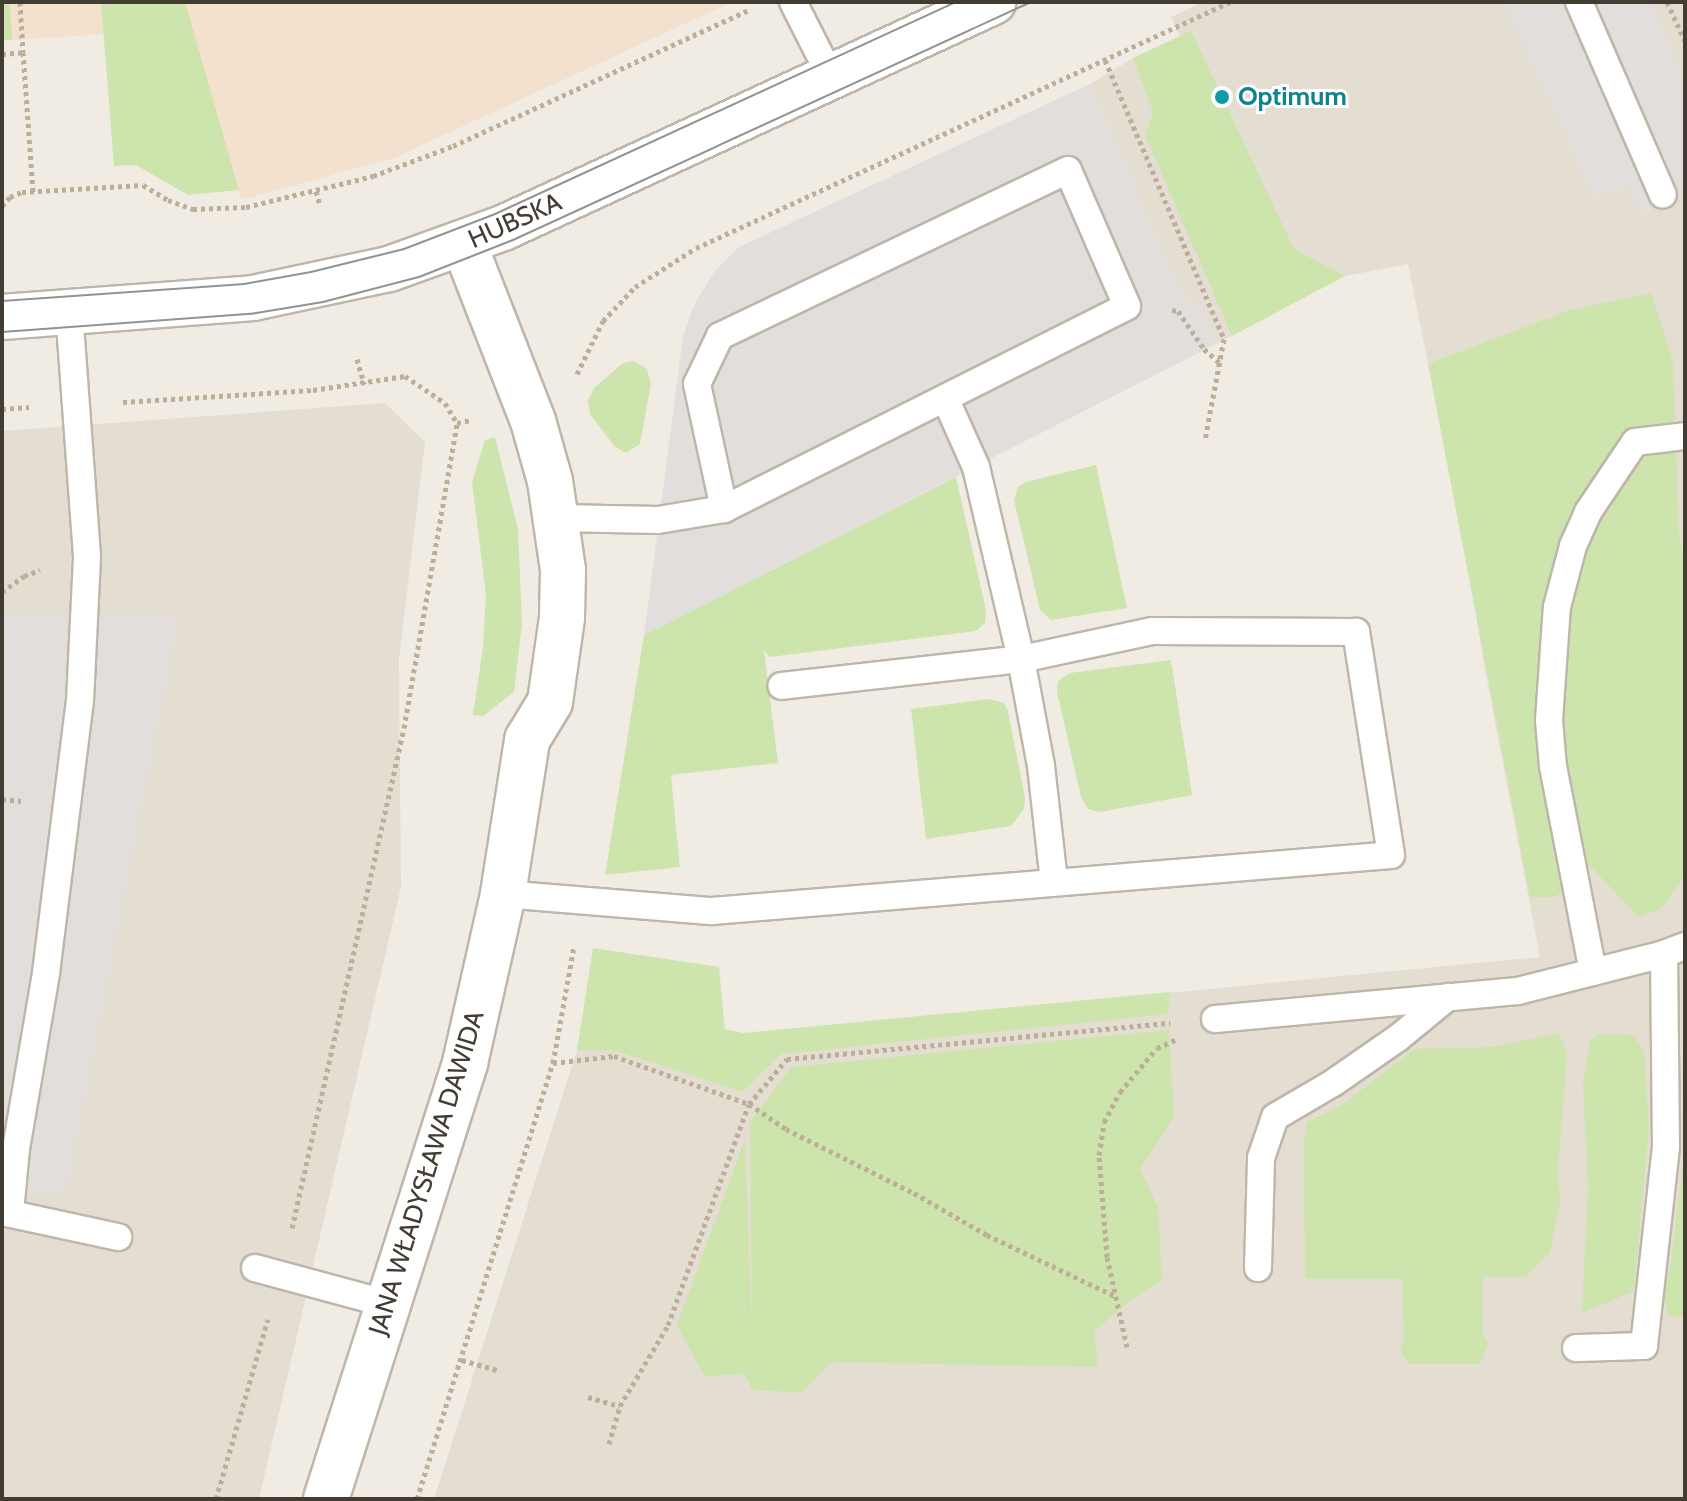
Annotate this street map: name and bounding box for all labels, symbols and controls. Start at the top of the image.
place label: Optimum [1238,81,1347,113]
marker: Optimum [1213,88,1231,106]
street label: HUBSKA [464,187,566,255]
street label: JANA WŁADYSŁAWA DAWIDA [363,1007,491,1339]

